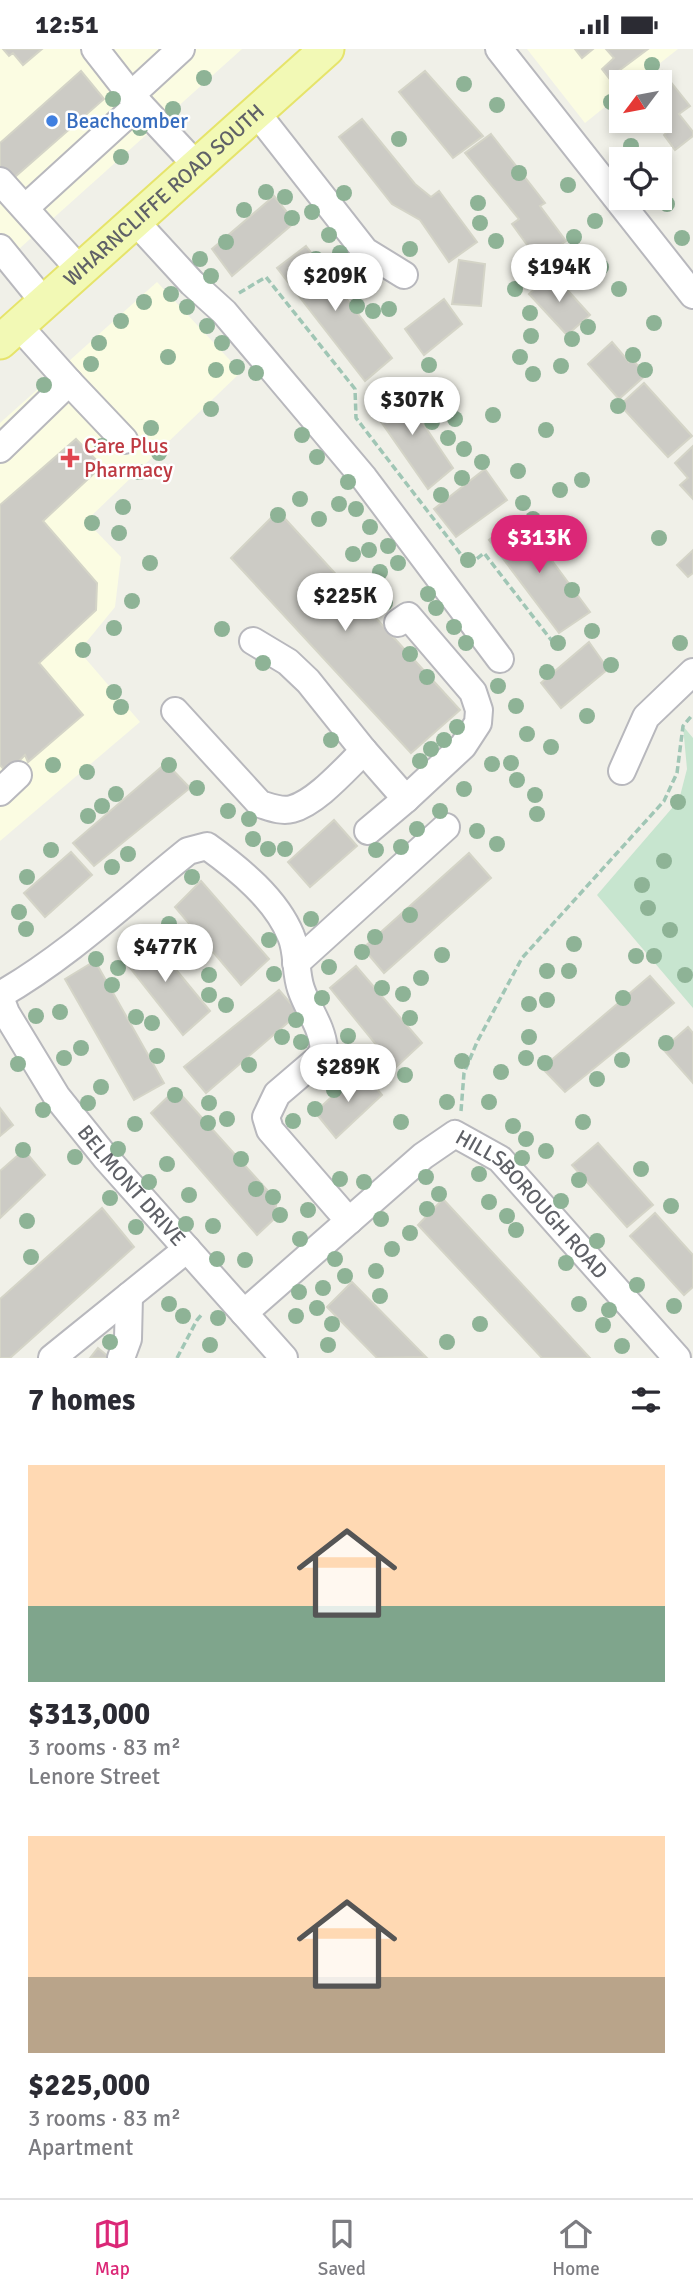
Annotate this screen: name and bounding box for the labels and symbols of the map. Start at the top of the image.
north arrow [609,70,672,133]
street label: WHARNCLIFFE ROAD SOUTH [58,98,270,292]
place label: Beachcomber [66,108,188,134]
marker: Beachcomber [44,113,60,129]
pin: $194K [510,245,608,304]
pin: $209K [286,253,384,313]
pin: $307K [363,377,461,437]
place label: Care Plus Pharmacy [84,433,173,483]
marker: Care Plus Pharmacy [62,450,78,466]
pin: $313K [490,515,588,575]
pin: $225K [296,573,394,633]
pin: $477K [116,925,214,984]
pin: $289K [299,1045,397,1104]
street label: BELMONT DRIVE [72,1120,191,1251]
street label: HILLSBOROUGH ROAD [451,1124,613,1284]

